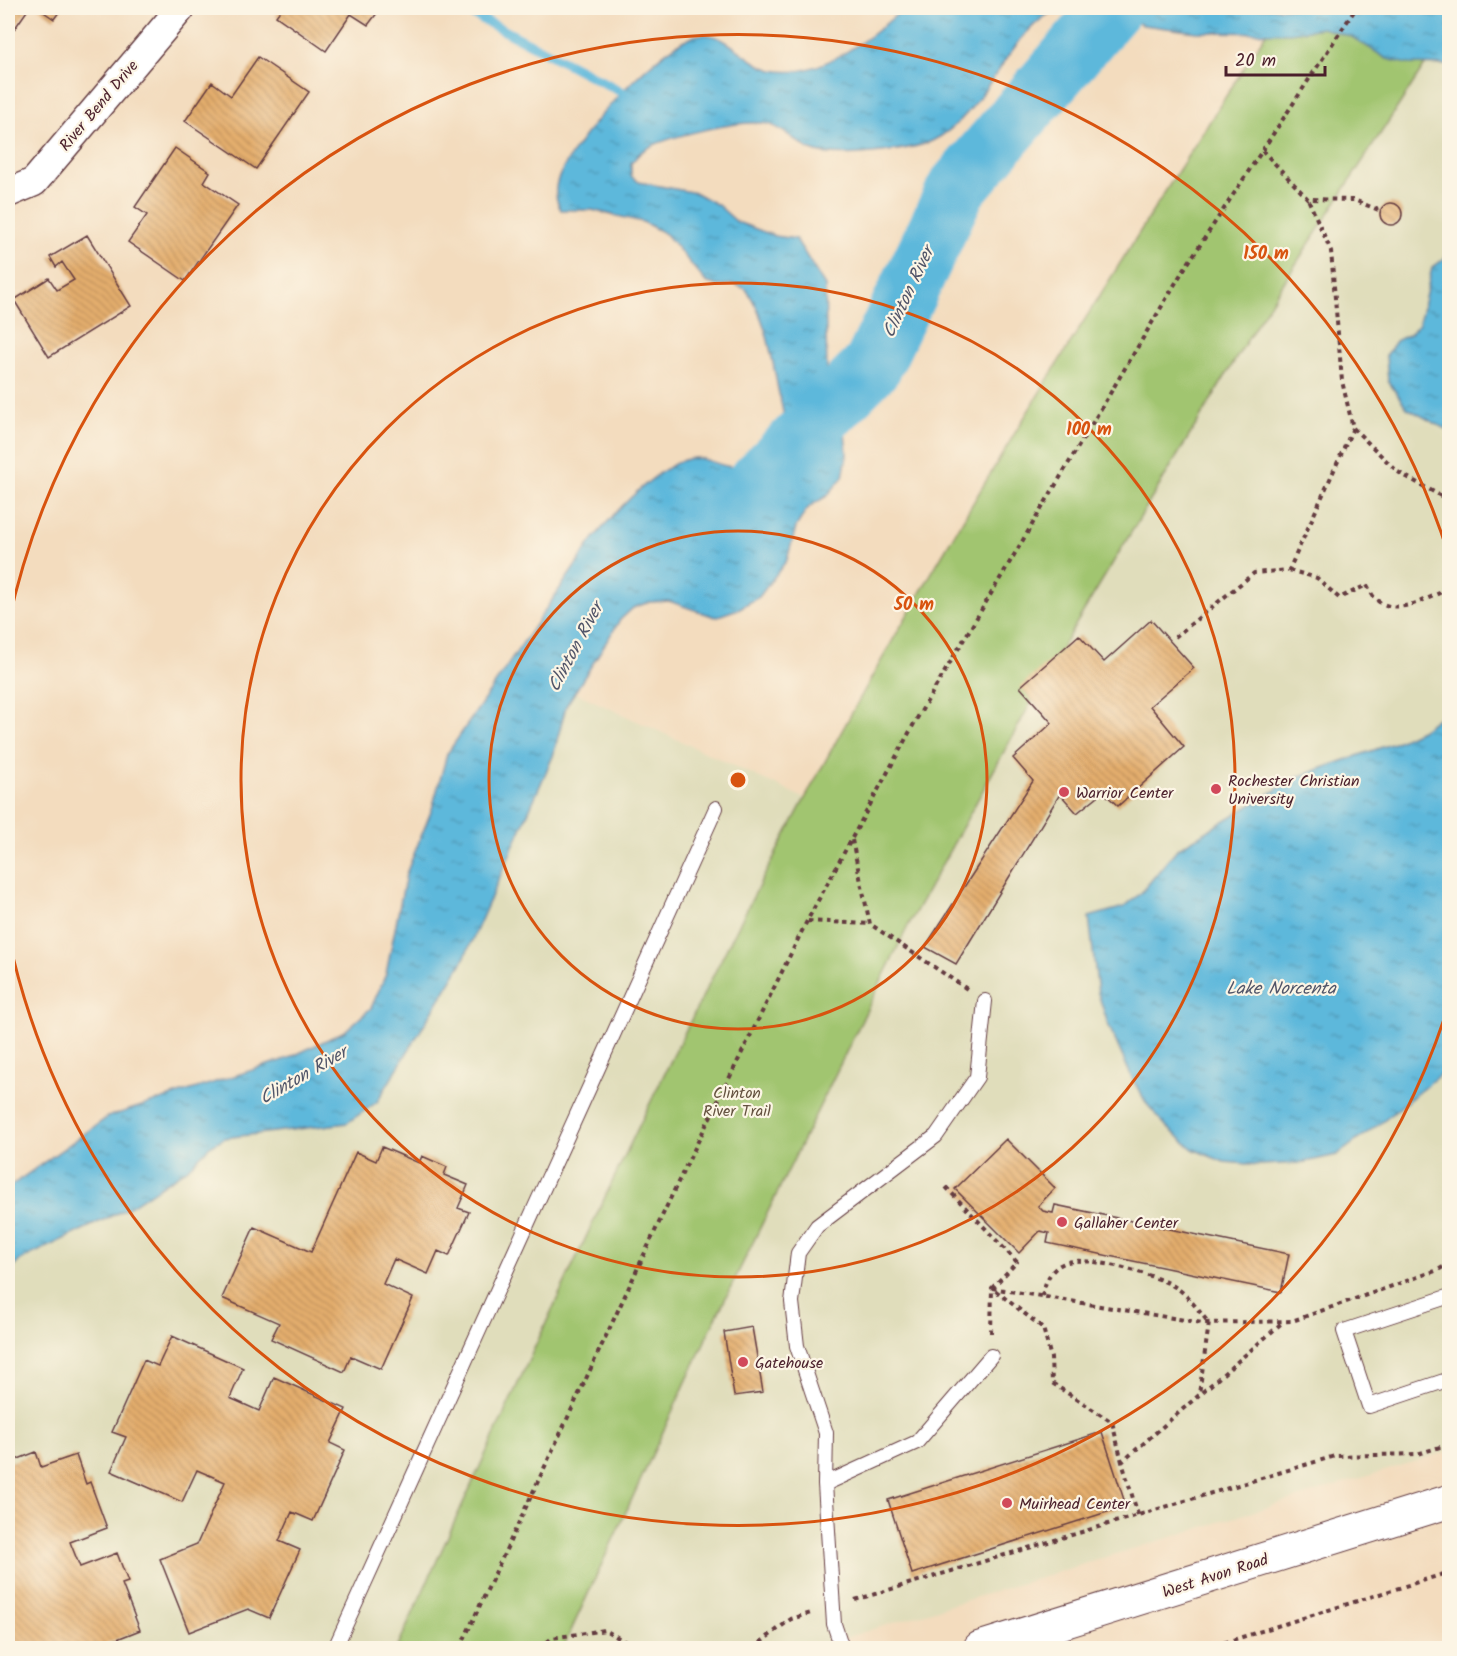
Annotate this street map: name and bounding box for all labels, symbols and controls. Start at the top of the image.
scale bar [1226,39,1325,77]
text: 20 m [1235,47,1276,76]
street label: River Bend Drive [53,55,145,157]
water label: Clinton River [876,239,945,343]
text: 150 m [1243,240,1289,269]
text: 100 m [1066,416,1112,445]
text: 50 m [893,591,934,620]
water label: Clinton River [541,594,614,698]
place label: Rochester Christian University [1228,769,1360,812]
centre of rings [728,770,748,790]
place label: Warrior Center [1076,781,1175,806]
marker: Rochester Christian University [1209,782,1223,796]
marker: Warrior Center [1057,785,1071,799]
water label: Lake Norcenta [1226,975,1337,1004]
water label: Clinton River [254,1037,357,1113]
park label: Clinton River Trail [703,1081,771,1124]
place label: Gallaher Center [1074,1211,1180,1236]
marker: Gallaher Center [1055,1215,1069,1229]
place label: Gatehouse [755,1351,823,1376]
marker: Gatehouse [736,1355,750,1369]
place label: Muirhead Center [1019,1492,1132,1517]
marker: Muirhead Center [1000,1496,1014,1510]
street label: West Avon Road [1159,1547,1273,1605]

